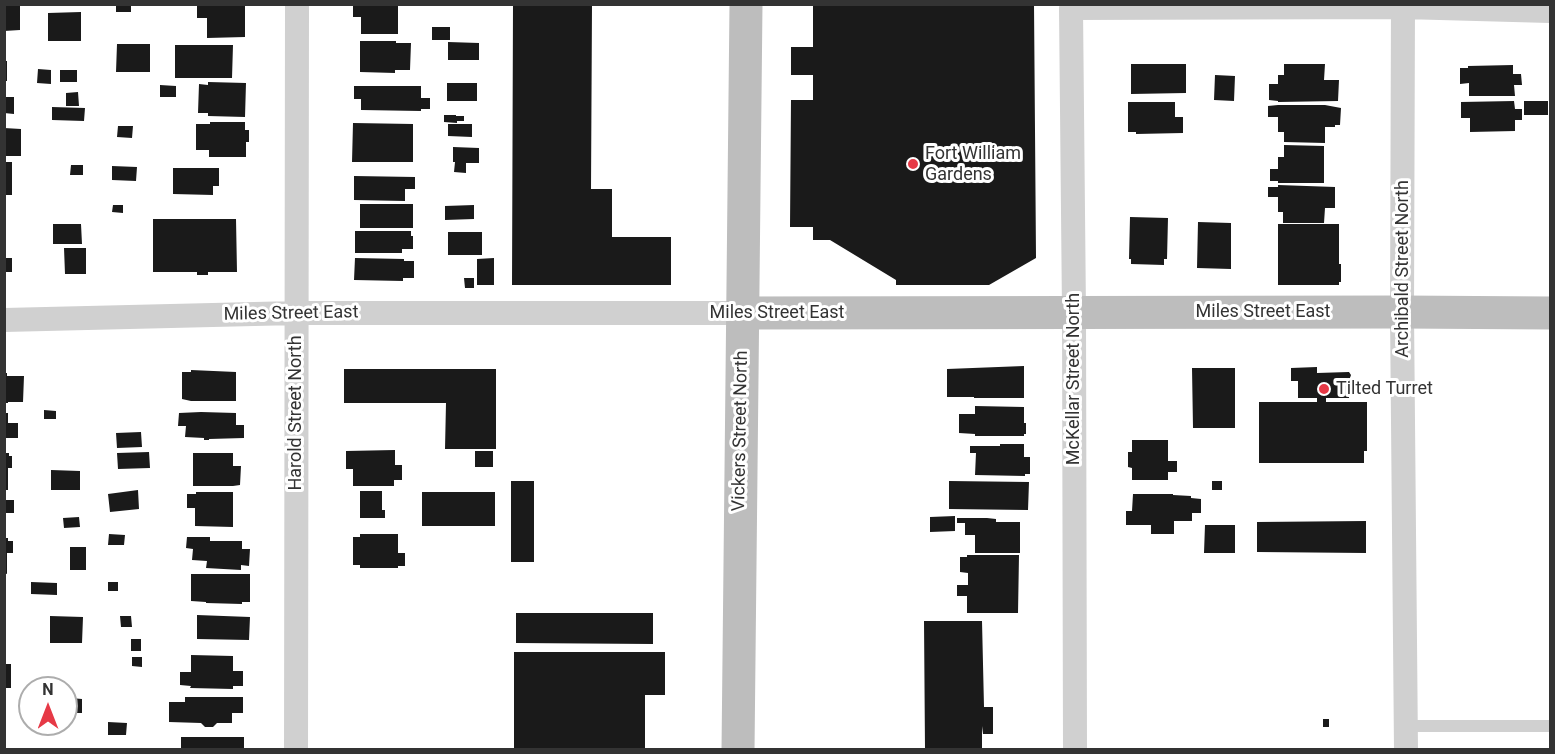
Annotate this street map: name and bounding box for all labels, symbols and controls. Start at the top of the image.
place label: Fort William Gardens [925,143,1021,186]
marker: Fort William Gardens [906,157,920,171]
street label: Archibald Street North [1392,180,1414,358]
street label: McKellar Street North [1063,293,1085,465]
street label: Miles Street East [1196,301,1330,323]
street label: Miles Street East [223,302,359,326]
street label: Miles Street East [710,302,844,324]
street label: Harold Street North [285,335,307,491]
street label: Vickers Street North [729,350,753,512]
place label: Tilted Turret [1336,378,1433,400]
marker: Tilted Turret [1317,382,1331,396]
north arrow [18,676,78,736]
text: N [42,680,54,699]

